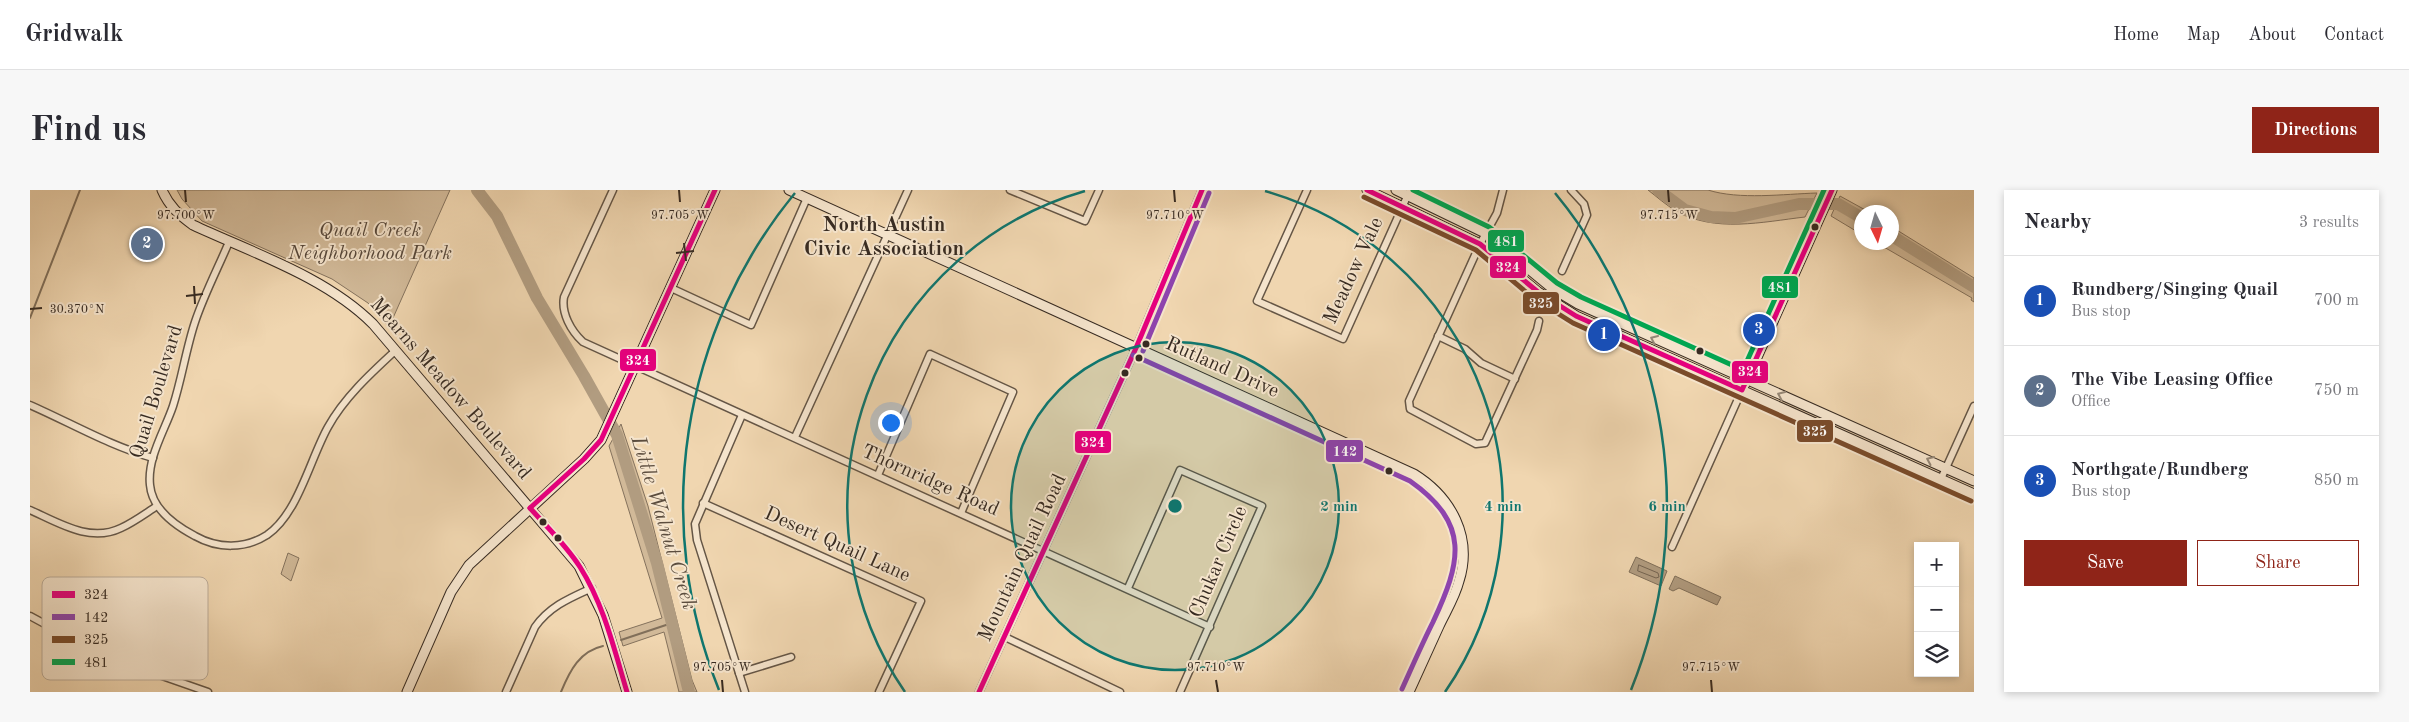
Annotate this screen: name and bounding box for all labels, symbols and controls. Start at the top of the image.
text: Gridwalk [25,23,123,47]
text: Home [2113,26,2159,44]
text: Map [2187,26,2220,44]
text: About [2248,26,2296,44]
text: Contact [2324,26,2384,44]
button: Directions [2252,107,2379,153]
text: Find us [30,113,146,148]
north arrow [1854,205,1899,250]
text: 97.705°W [651,209,709,222]
text: 97.715°W [1640,209,1698,222]
text: 97.700°W [157,210,215,222]
text: 97.710°W [1146,210,1204,222]
text: Nearby [2024,212,2092,233]
district label: North Austin Civic Association [804,215,964,260]
street label: Meadow Vale [1321,215,1387,327]
text: 3 results [2299,215,2359,231]
park label: Quail Creek Neighborhood Park [287,221,452,264]
unlabelled marker [1810,222,1820,232]
pin: 2 [131,225,163,263]
line badge: 481 [1487,229,1525,253]
text: 481 [1494,235,1518,249]
line badge: 324 [1489,255,1527,279]
text: 324 [1496,261,1520,275]
line badge: 481 [1761,275,1799,299]
text: 481 [1768,281,1792,295]
text: Rundberg/Singing Quail [2071,281,2278,300]
line badge: 325 [1522,291,1560,315]
text: 1 [2035,293,2045,309]
text: 700 m [2314,293,2359,309]
street label: Mearns Meadow Boulevard [366,294,534,484]
text: 325 [1529,297,1553,311]
text: 30.370°N [50,304,104,316]
text: Bus stop [2071,304,2131,320]
pin: 3 [1743,311,1775,349]
pin: 1 [1588,316,1620,354]
street label: Quail Boulevard [127,323,187,461]
street label: Rutland Drive [1162,334,1282,402]
one-way arrow [1650,334,1659,345]
unlabelled marker [1141,339,1151,349]
unlabelled marker [1695,346,1705,356]
line badge: 324 [619,348,657,372]
unlabelled marker [1134,353,1144,363]
text: 324 [626,354,650,368]
line badge: 324 [1731,360,1769,384]
text: 324 [1738,365,1762,379]
unlabelled marker [1120,368,1130,378]
text: The Vibe Leasing Office [2071,371,2273,390]
text: 2 [2035,383,2045,399]
text: 750 m [2314,383,2359,399]
one-way arrow [1777,391,1786,401]
text: Office [2071,394,2110,410]
your location [878,410,904,436]
line badge: 325 [1796,419,1834,443]
text: 325 [1803,425,1827,439]
line badge: 324 [1074,430,1112,454]
water label: Little Walnut Creek [626,432,699,613]
text: 324 [1081,436,1105,450]
line badge: 142 [1325,439,1364,463]
street label: Thornridge Road [858,442,1002,520]
text: 142 [1333,445,1357,459]
one-way arrow [1926,456,1935,467]
text: Northgate/Rundberg [2071,461,2248,480]
unlabelled marker [1384,466,1394,476]
street label: Mountain Quail Road [975,471,1071,645]
text: 3 [2035,473,2045,489]
text: 850 m [2314,473,2359,489]
text: Bus stop [2071,484,2131,500]
centre of rings [1166,497,1184,515]
text: 2 min [1320,500,1358,515]
text: 4 min [1484,500,1522,515]
text: 6 min [1648,500,1686,515]
street label: Chukar Circle [1186,503,1252,621]
street label: Desert Quail Lane [761,504,913,586]
unlabelled marker [538,517,548,527]
unlabelled marker [553,533,563,543]
button: Save [2024,540,2187,586]
button: Share [2197,540,2359,586]
map controls [1914,542,1959,677]
button: + [1914,542,1959,587]
legend [42,577,208,680]
button: − [1914,587,1959,632]
text: 324 [84,588,108,602]
text: 142 [84,611,108,625]
button: layers [1914,632,1959,677]
text: 325 [84,633,108,647]
text: 481 [84,656,108,670]
text: 97.705°W [693,661,751,674]
text: 97.715°W [1682,661,1740,674]
text: 97.710°W [1187,662,1245,674]

